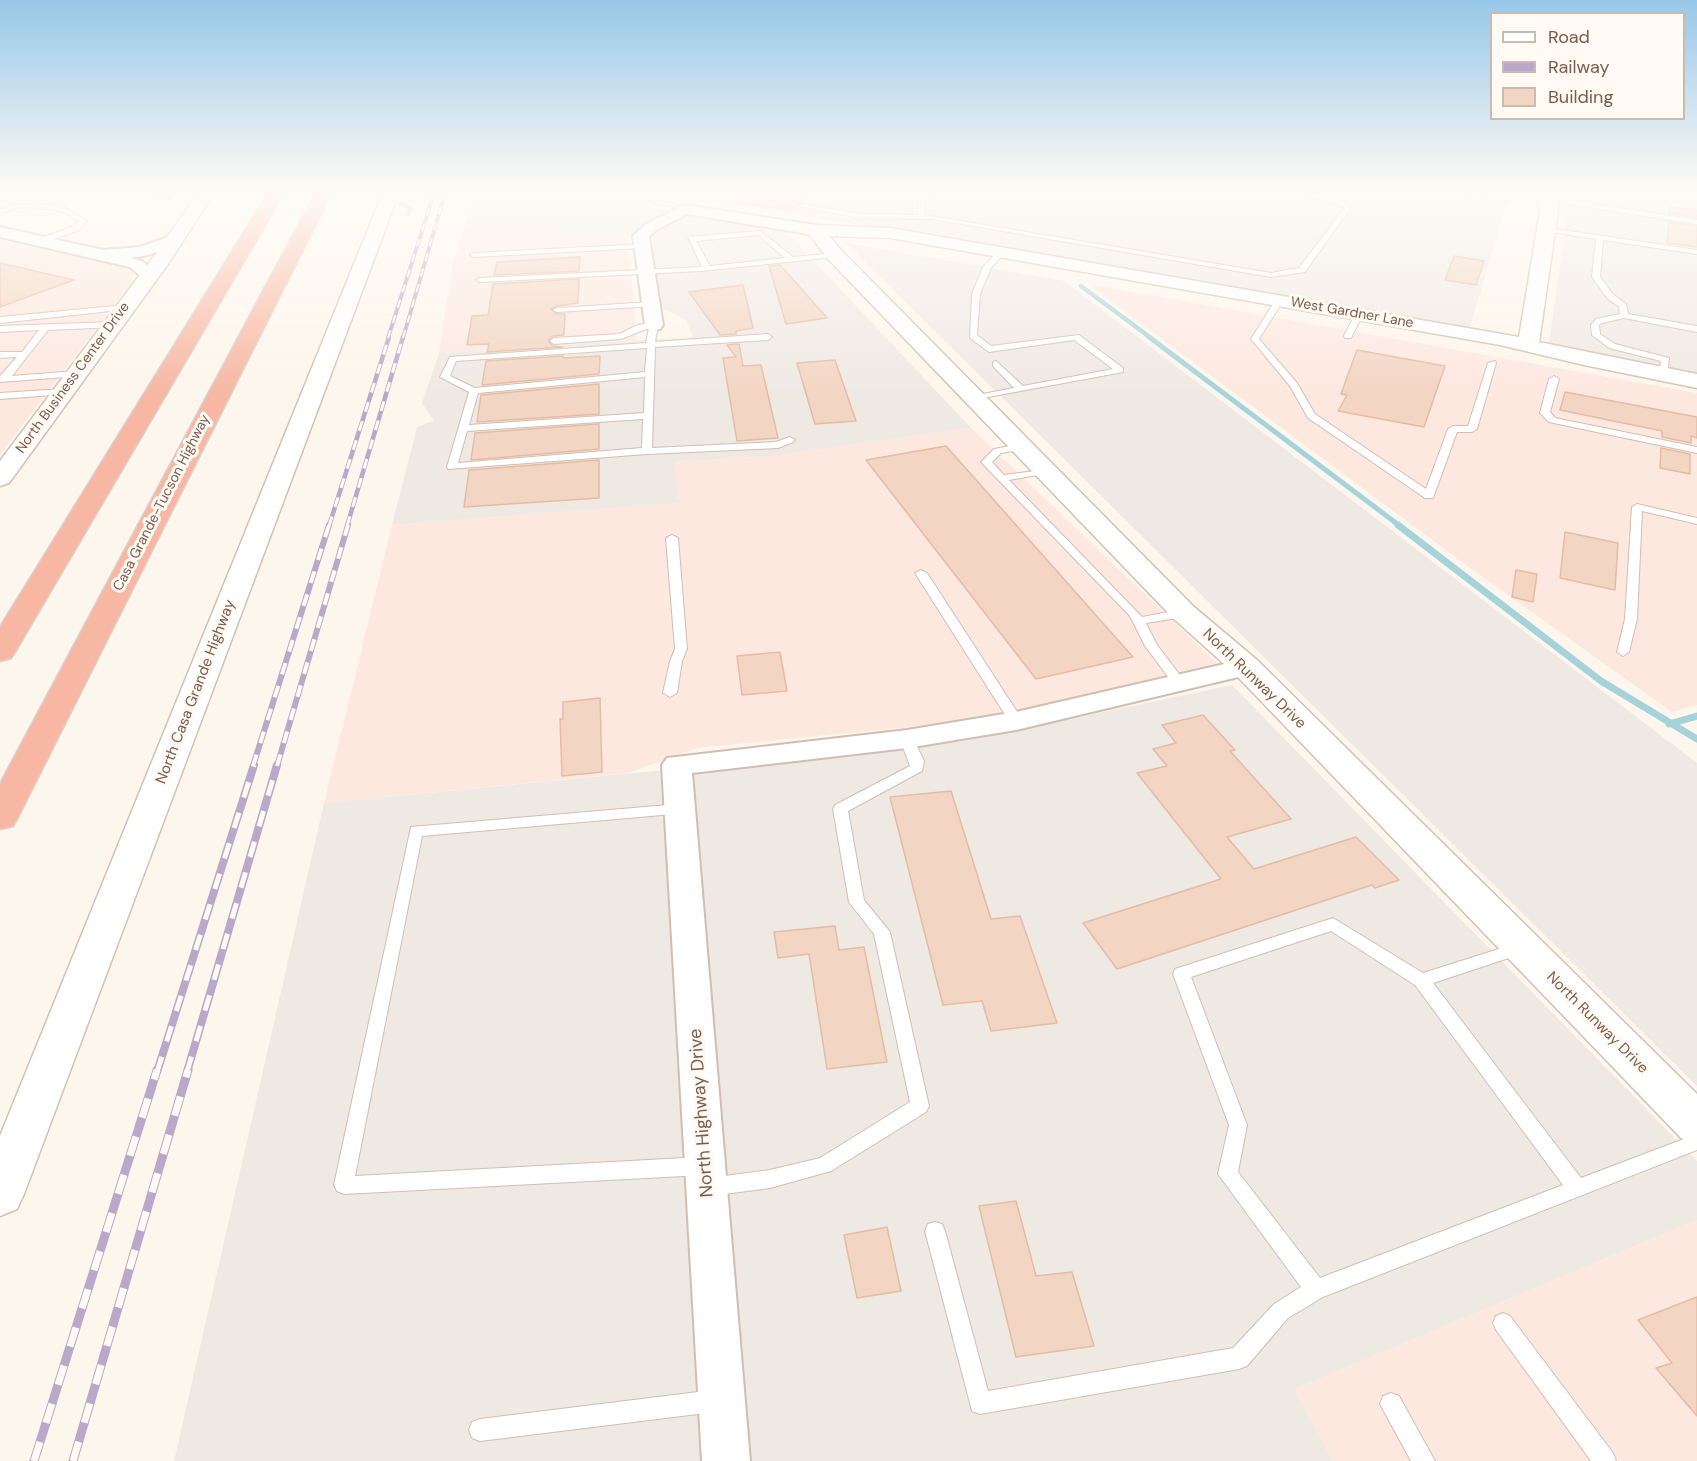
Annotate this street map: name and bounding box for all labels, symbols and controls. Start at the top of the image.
legend [1490,12,1685,120]
text: Road [1548,25,1590,49]
text: Railway [1548,55,1610,79]
text: Building [1548,85,1613,109]
street label: West Gardner Lane [1289,294,1415,332]
street label: North Business Center Drive [13,299,133,457]
street label: Casa Grande-Tucson Highway [110,412,214,594]
street label: North Casa Grande Highway [153,597,239,787]
street label: North Runway Drive [1199,625,1309,733]
street label: North Runway Drive [1542,968,1652,1078]
street label: North Highway Drive [685,1028,719,1198]

